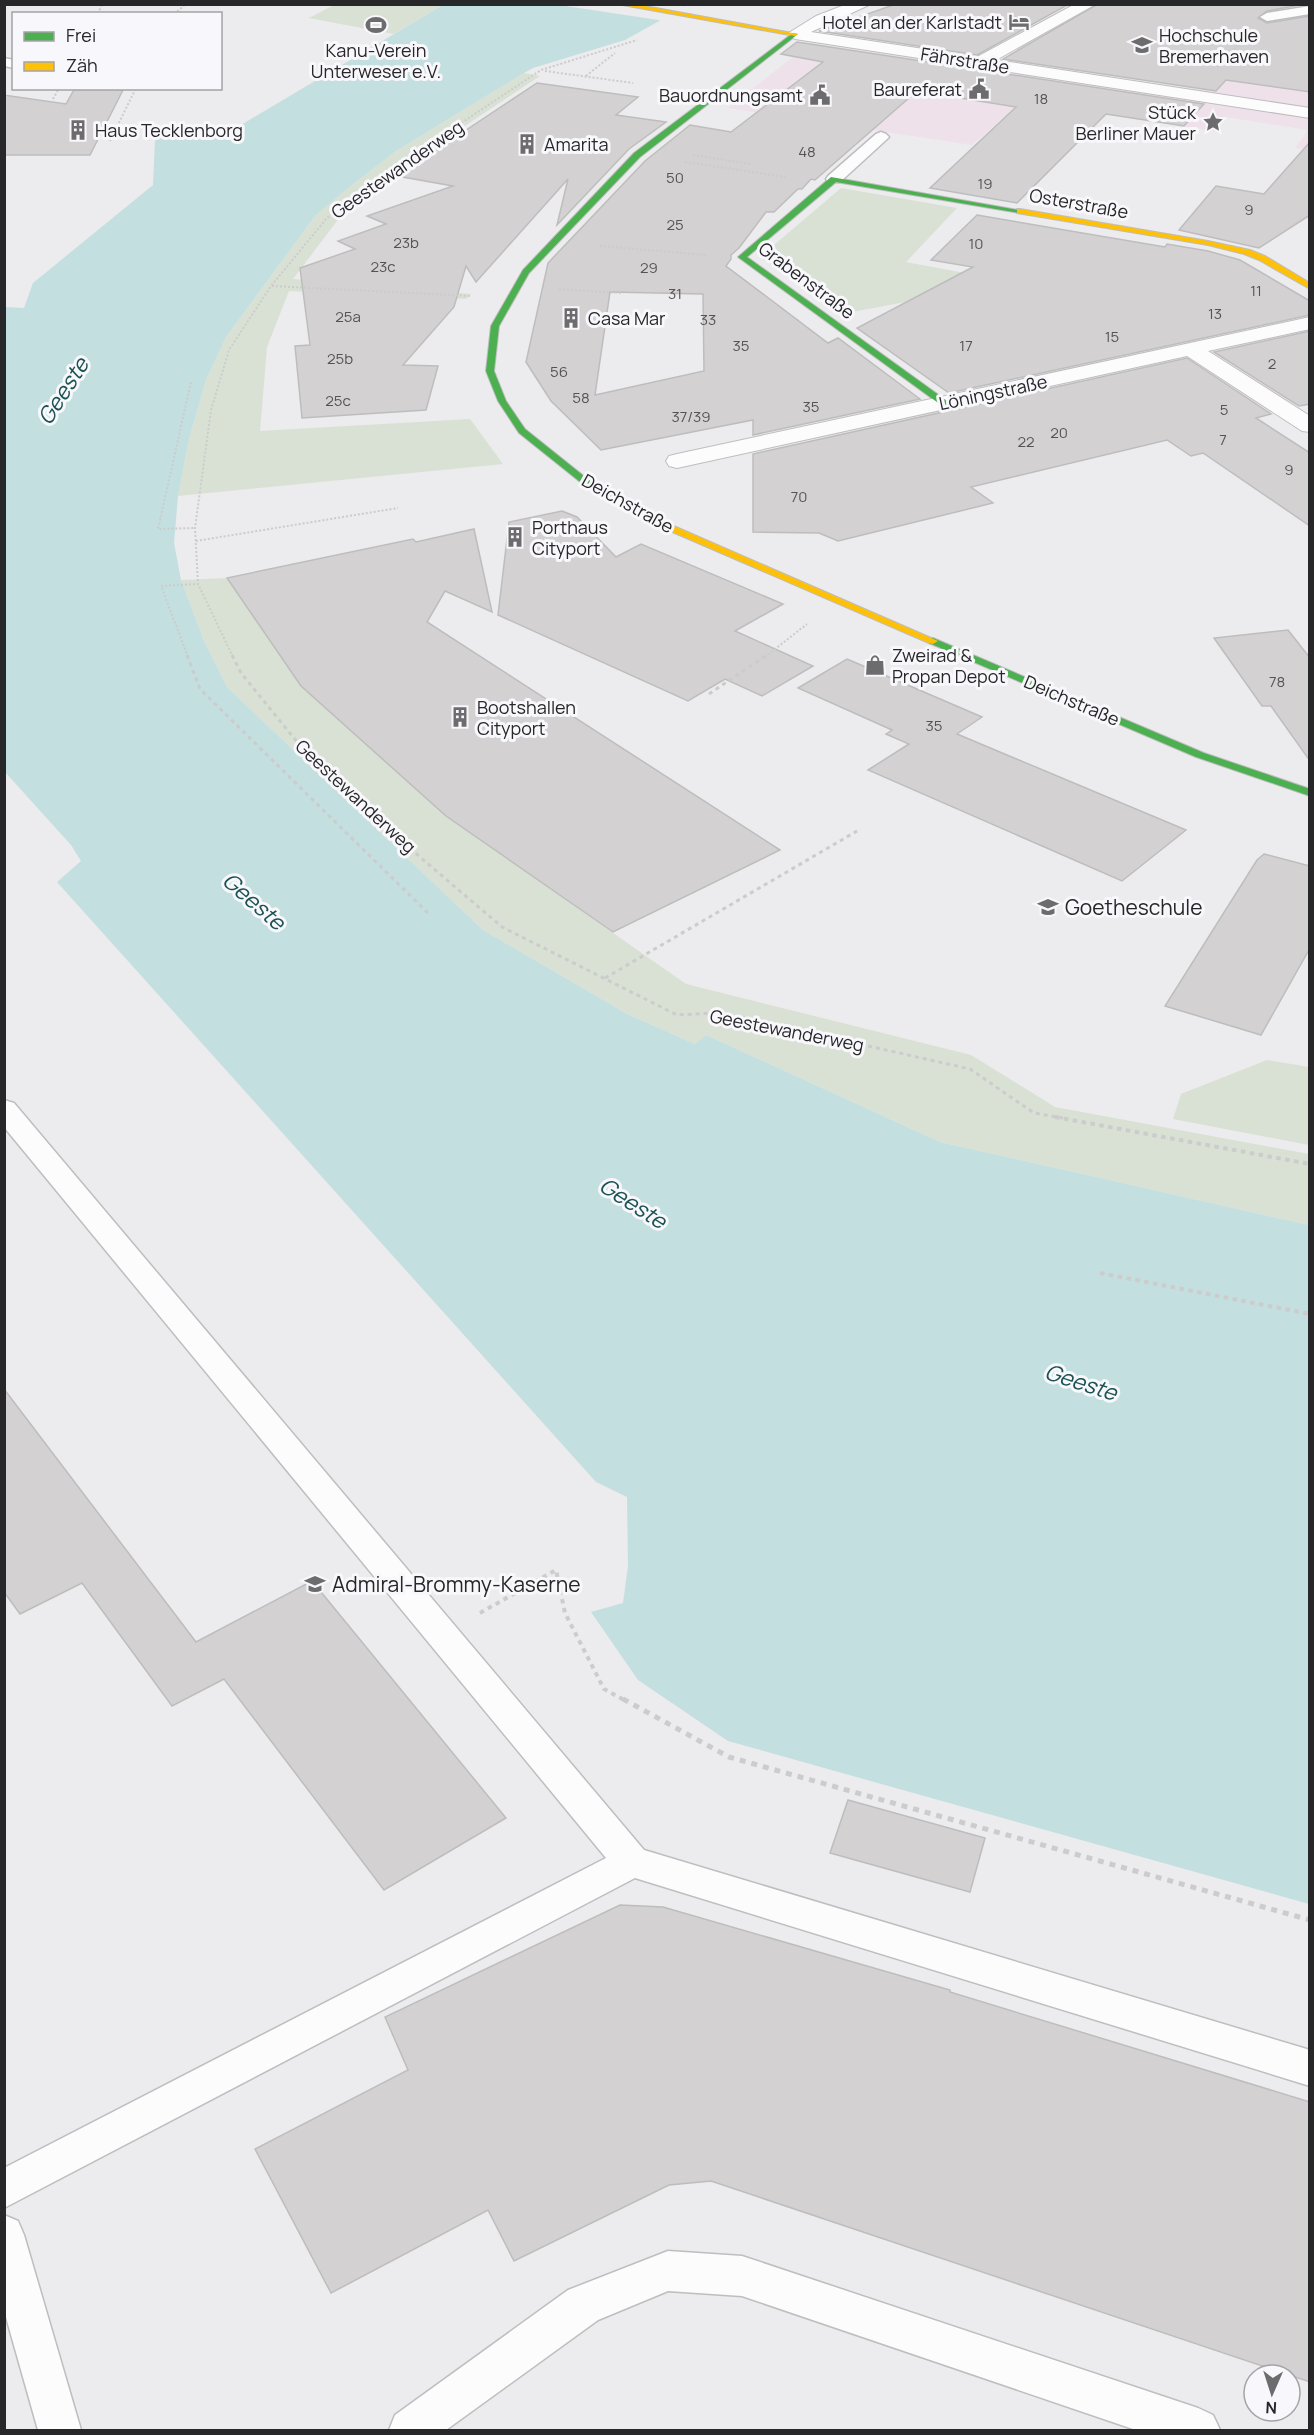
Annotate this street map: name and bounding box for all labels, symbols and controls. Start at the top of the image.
place label: Hotel an der Karlstadt [822,10,1002,34]
hotel icon: Hotel an der Karlstadt [1007,10,1031,34]
legend [12,12,222,90]
sports icon: Kanu-Verein Unterweser e.V. [364,13,388,37]
text: Frei [66,23,96,47]
place label: Hochschule Bremerhaven [1159,23,1269,68]
school or university icon: Hochschule Bremerhaven [1130,33,1154,57]
place label: Kanu-Verein Unterweser e.V. [311,38,441,83]
street label: Fährstraße [919,41,1011,79]
text: Zäh [66,53,98,77]
place label: Baureferat [874,77,962,101]
public building icon: Baureferat [967,77,991,101]
place label: Bauordnungsamt [659,83,803,107]
public building icon: Bauordnungsamt [808,83,832,107]
house number: 18 [1034,88,1048,109]
place label: Stück Berliner Mauer [1075,100,1197,145]
place icon: Stück Berliner Mauer [1201,110,1225,134]
street label: Geestewanderweg [326,114,468,224]
building icon: Haus Tecklenborg [66,118,90,142]
place label: Haus Tecklenborg [95,118,243,142]
building icon: Amarita [515,132,539,156]
place label: Amarita [544,132,609,156]
house number: 48 [798,141,816,162]
house number: 50 [666,167,684,188]
house number: 19 [977,173,993,194]
street label: Osterstraße [1028,182,1130,224]
house number: 9 [1244,199,1254,220]
house number: 25 [666,214,684,235]
house number: 23b [393,232,419,253]
house number: 10 [969,233,984,254]
street label: Grabenstraße [754,236,860,324]
house number: 23c [370,256,396,277]
house number: 29 [640,257,658,278]
house number: 11 [1250,280,1262,301]
house number: 31 [668,283,682,304]
house number: 13 [1208,303,1222,324]
house number: 25a [335,306,361,327]
building icon: Casa Mar [559,306,583,330]
place label: Casa Mar [588,306,666,330]
house number: 33 [700,309,716,330]
house number: 15 [1105,326,1119,347]
house number: 35 [733,335,749,356]
house number: 17 [959,335,973,356]
house number: 25b [327,348,353,369]
water label: Geeste [30,351,96,430]
house number: 2 [1268,353,1276,374]
house number: 56 [550,361,568,382]
street label: Löningstraße [937,369,1049,415]
house number: 58 [572,387,590,408]
house number: 25c [325,390,351,411]
house number: 35 [803,396,819,417]
house number: 5 [1220,399,1228,420]
house number: 37/39 [671,406,711,427]
house number: 20 [1050,422,1068,443]
house number: 7 [1219,429,1227,450]
house number: 22 [1017,431,1035,452]
house number: 9 [1284,459,1294,480]
street label: Deichstraße [578,468,678,538]
house number: 70 [791,486,807,507]
place label: Porthaus Cityport [532,515,608,560]
building icon: Porthaus Cityport [503,525,527,549]
place label: Zweirad & Propan Depot [892,643,1006,688]
shop icon: Zweirad & Propan Depot [863,653,887,677]
street label: Deichstraße [1021,669,1123,731]
house number: 78 [1269,671,1285,692]
place label: Bootshallen Cityport [477,695,576,740]
building icon: Bootshallen Cityport [448,705,472,729]
house number: 35 [926,715,942,736]
street label: Geestewanderweg [291,734,421,858]
water label: Geeste [216,865,293,937]
place label: Goetheschule [1065,893,1202,921]
school or university icon: Goetheschule [1036,895,1060,919]
street label: Geestewanderweg [708,1003,866,1057]
water label: Geeste [594,1170,673,1236]
water label: Geeste [1041,1356,1122,1408]
place label: Admiral-Brommy-Kaserne [332,1570,580,1598]
school or university icon: Admiral-Brommy-Kaserne [303,1572,327,1596]
north arrow [1242,2363,1302,2423]
text: N [1265,2397,1278,2419]

